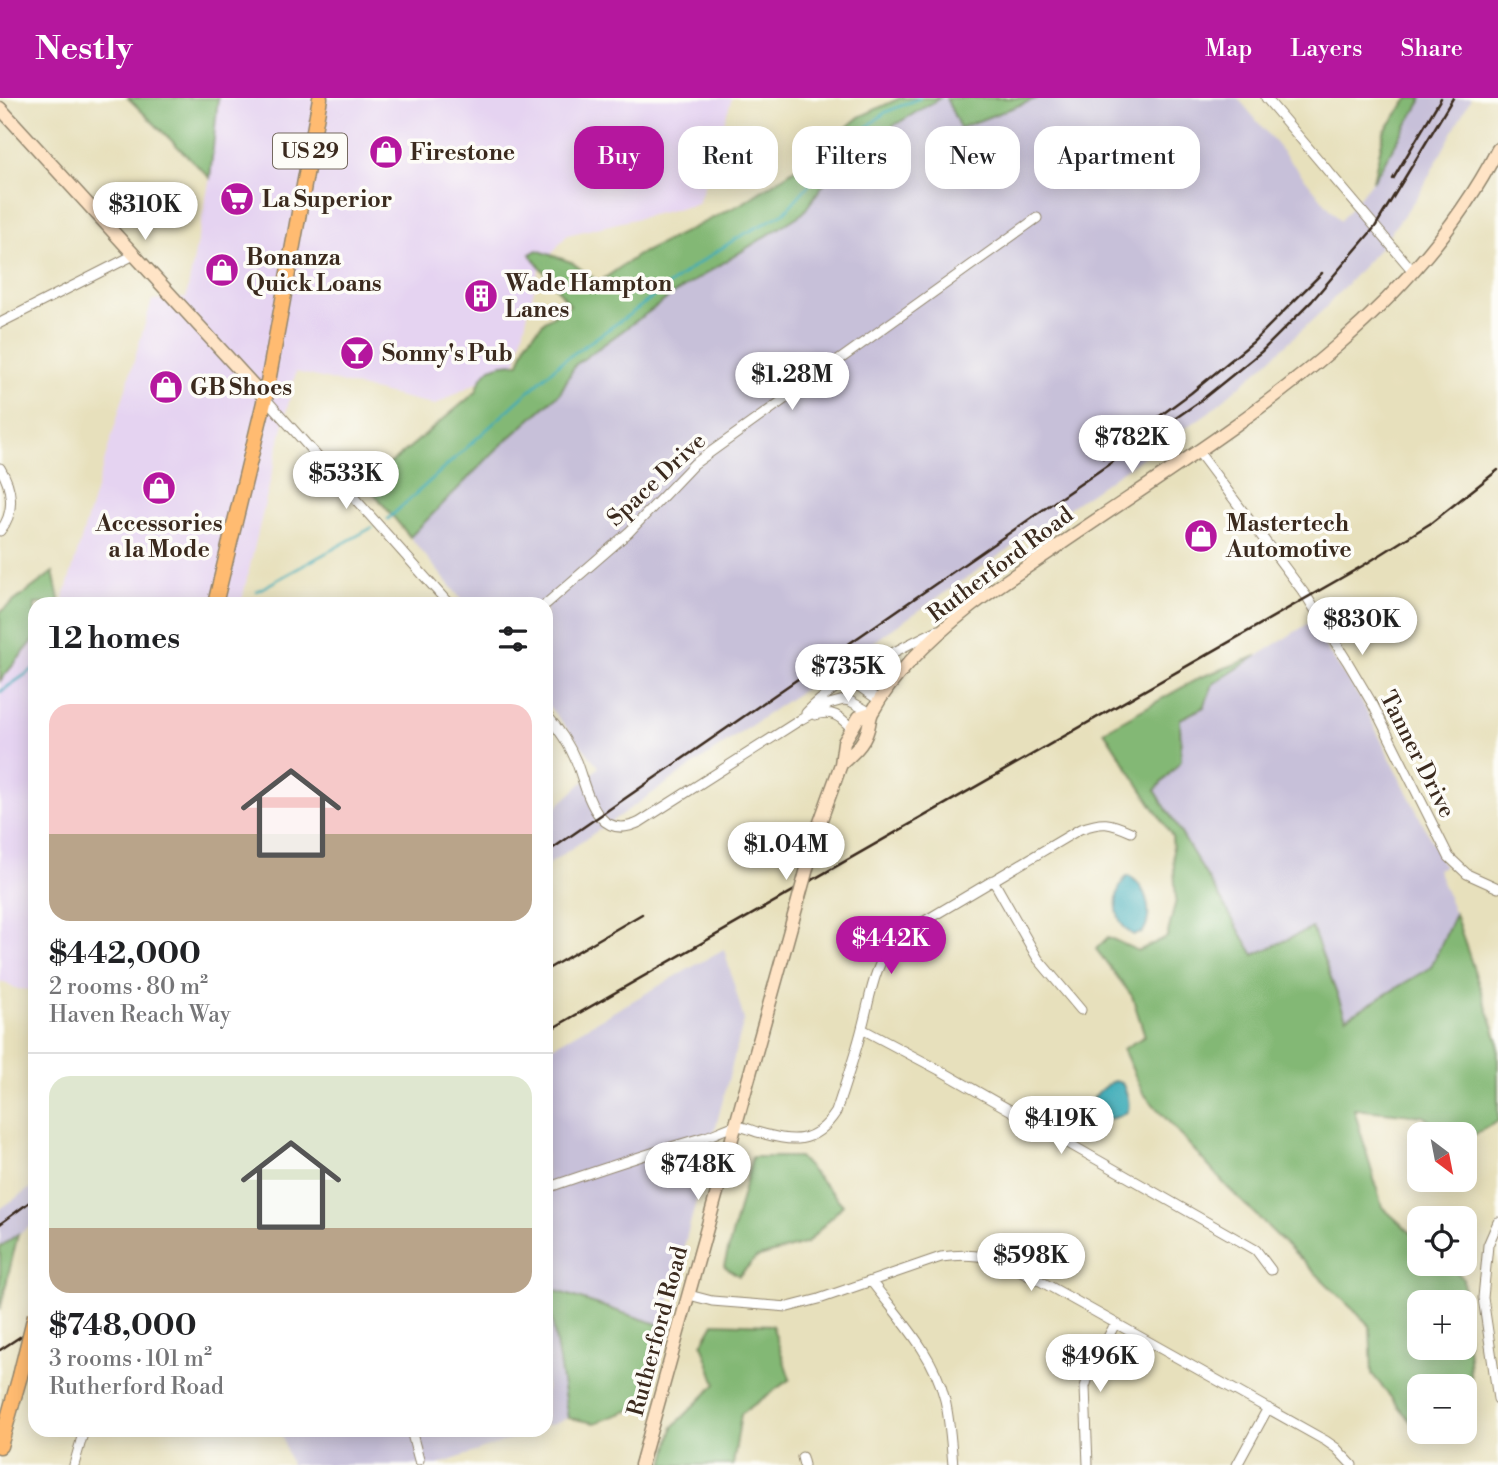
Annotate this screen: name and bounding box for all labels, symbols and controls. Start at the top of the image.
text: Nestly [35,29,133,70]
text: Map [1205,34,1252,64]
text: Layers [1290,34,1362,64]
text: Share [1400,34,1463,64]
chip: Buy [574,126,664,189]
chip: Rent [678,126,778,189]
chip: Filters [792,126,911,189]
chip: New [925,126,1020,189]
chip: Apartment [1034,126,1200,189]
shop icon: Firestone [367,133,405,171]
road number: US 29 [273,134,347,168]
place label: Firestone [410,139,515,167]
supermarket icon: La Superior [218,180,256,218]
pin: $310K [96,183,194,242]
place label: La Superior [262,186,392,214]
text: $310K [109,191,181,219]
place label: Bonanza Quick Loans [246,244,382,298]
shop icon: Bonanza Quick Loans [203,251,241,289]
place label: Wade Hampton Lanes [504,270,672,324]
building icon: Wade Hampton Lanes [462,277,500,315]
bar icon: Sonny's Pub [338,334,376,372]
place label: Sonny's Pub [382,340,513,368]
pin: $1.28M [735,352,849,412]
text: $1.28M [751,361,833,389]
shop icon: GB Shoes [147,368,185,406]
place label: GB Shoes [190,374,292,402]
pin: $782K [1083,416,1181,475]
text: $782K [1095,424,1169,452]
street label: Space Drive [602,427,712,532]
pin: $533K [297,452,395,511]
text: $533K [309,460,383,488]
shop icon: Accessories a la Mode [140,469,178,507]
street label: Rutherford Road [922,501,1079,629]
place label: Accessories a la Mode [94,510,223,564]
place label: Mastertech Automotive [1225,510,1352,564]
shop icon: Mastertech Automotive [1182,517,1220,555]
pin: $830K [1313,598,1411,657]
text: $830K [1323,606,1401,634]
text: 12 homes [49,620,180,658]
icon: filters [494,620,532,658]
pin: $735K [799,644,897,704]
text: $735K [811,653,885,681]
street label: Tanner Drive [1373,686,1461,823]
icon: home [228,750,354,876]
pin: $1.04M [729,822,843,882]
text: $1.04M [744,831,828,859]
pin: $442K [842,916,940,976]
text: $442K [852,925,930,953]
text: $442,000 [49,935,201,973]
text: 2 rooms · 80 m² [49,973,208,1001]
text: Haven Reach Way [49,1001,231,1029]
pin: $419K [1012,1096,1110,1156]
text: $419K [1025,1105,1097,1133]
icon: home [228,1122,354,1248]
north arrow [1407,1122,1477,1192]
map controls [1407,1122,1477,1444]
pin: $748K [649,1142,747,1202]
text: $748K [661,1151,735,1179]
button: locate [1407,1206,1477,1276]
pin: $598K [982,1234,1080,1293]
text: $598K [993,1242,1069,1270]
street label: Rutherford Road [622,1243,694,1419]
button: + [1407,1290,1477,1360]
text: $748,000 [49,1307,196,1345]
pin: $496K [1051,1334,1149,1394]
text: $496K [1062,1343,1138,1371]
text: 3 rooms · 101 m² [49,1345,212,1373]
text: Rutherford Road [49,1373,224,1401]
button: − [1407,1374,1477,1444]

